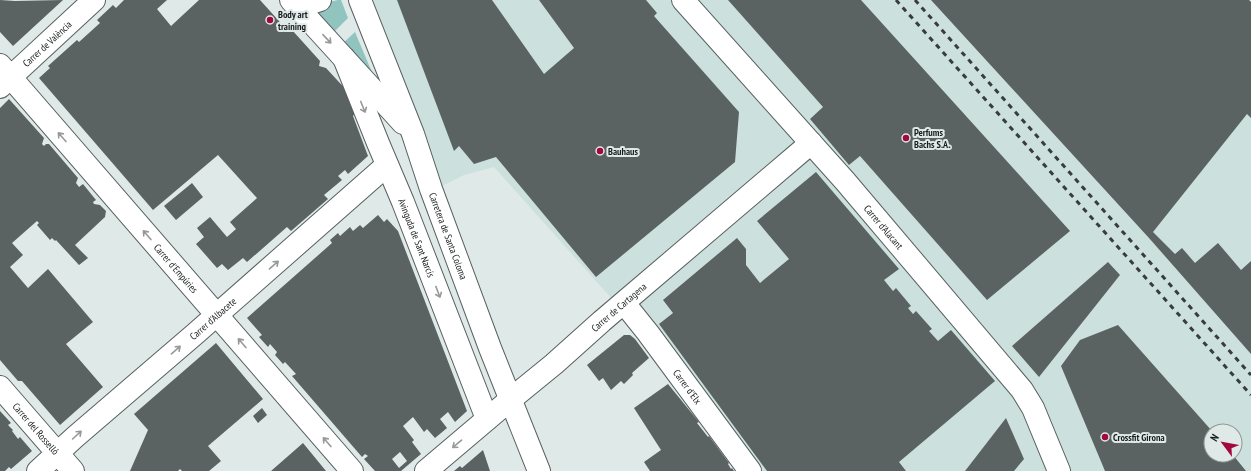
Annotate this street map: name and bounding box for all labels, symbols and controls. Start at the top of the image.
place label: Body art training [278,8,308,33]
marker: Body art training [265,15,275,25]
street label: Carrer de València [20,18,74,69]
one-way arrow [322,34,331,44]
one-way arrow [360,101,367,113]
place label: Perfums Bachs S.A. [914,126,950,151]
one-way arrow [57,131,66,142]
marker: Perfums Bachs S.A. [901,133,911,143]
place label: Bauhaus [608,145,639,158]
marker: Bauhaus [595,146,605,156]
street label: Carretera de Santa Coloma [426,191,470,281]
street label: Avinguda de Sant Narcís [396,196,438,280]
street label: Carrer d'Alacant [861,202,906,252]
one-way arrow [143,229,152,240]
street label: Carrer d'Empúries [151,241,202,296]
one-way arrow [268,260,279,269]
street label: Carrer de Cartagena [588,280,649,334]
one-way arrow [435,286,443,298]
street label: Carrer d'Albacete [187,294,239,342]
one-way arrow [237,338,246,349]
one-way arrow [170,346,181,355]
street label: Carrer d'Elx [670,367,705,406]
street label: Carrer del Rosselló [10,400,62,457]
north arrow [1203,423,1243,463]
one-way arrow [72,431,82,440]
place label: Crossfit Girona [1113,431,1165,444]
text: N [1207,431,1222,444]
marker: Crossfit Girona [1100,432,1110,442]
one-way arrow [322,436,331,447]
one-way arrow [452,440,463,449]

